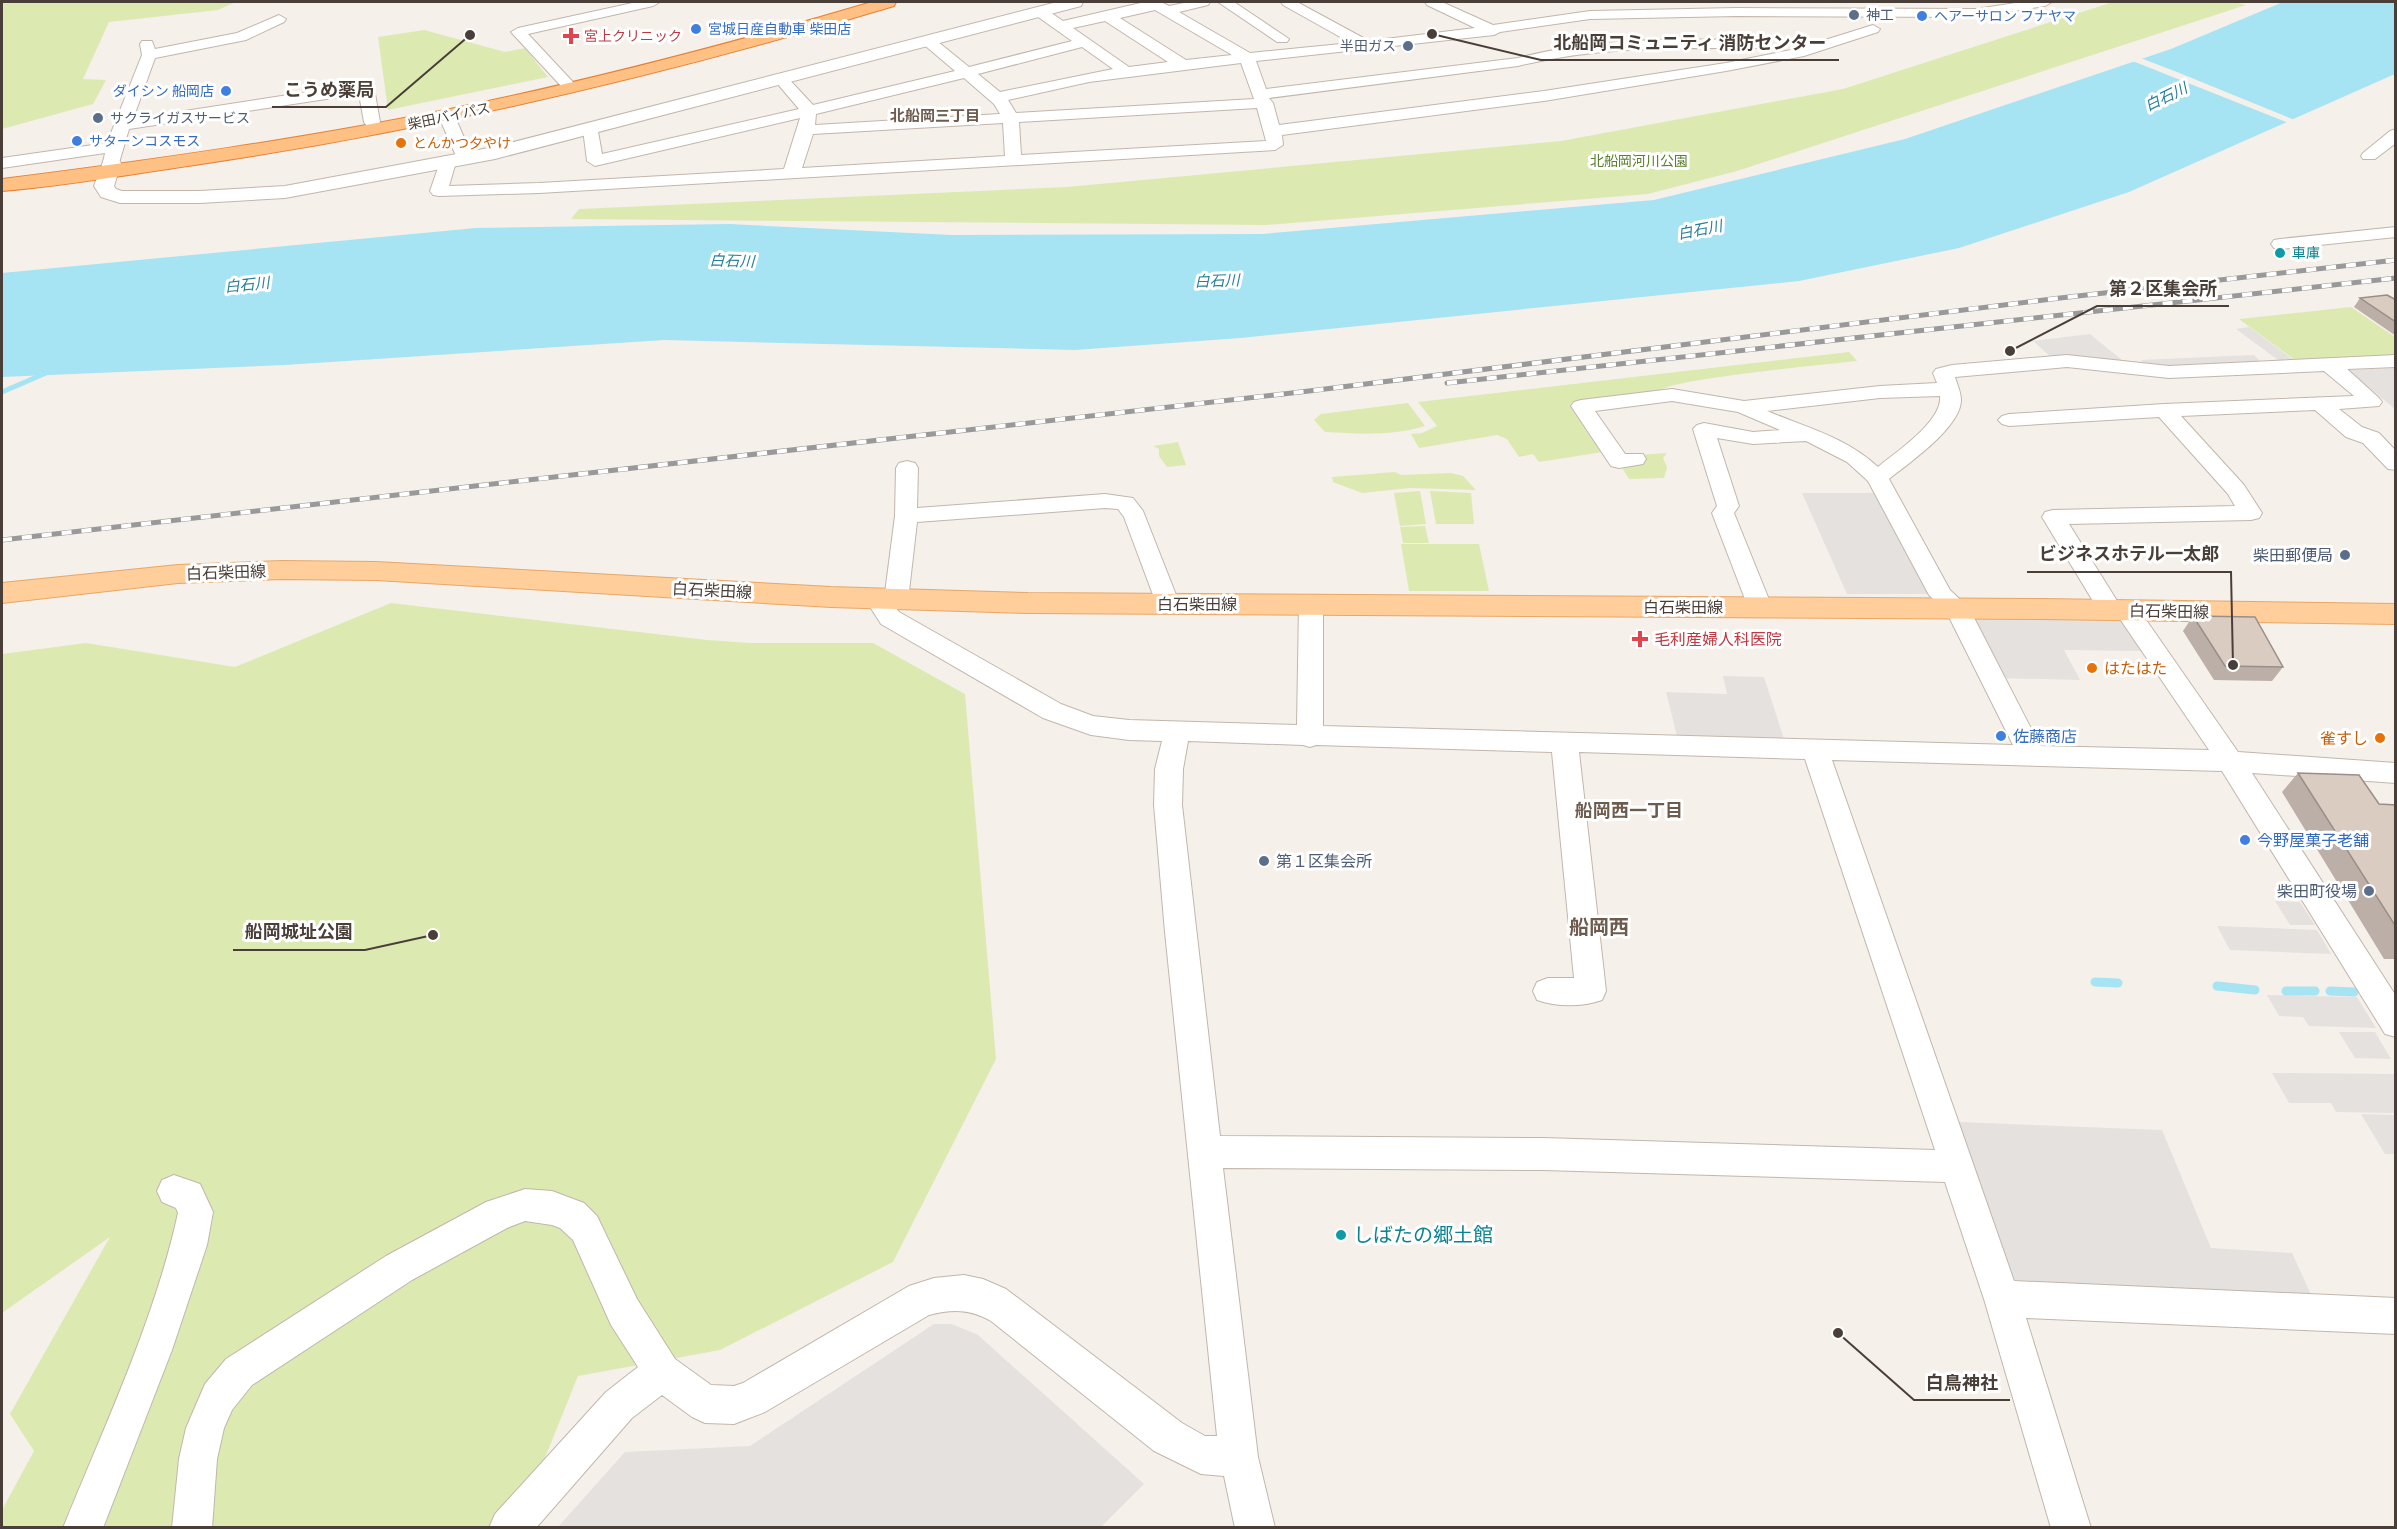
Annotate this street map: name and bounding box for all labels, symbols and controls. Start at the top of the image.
place label: 神工 [1866,7,1894,23]
marker: 神工 [1847,8,1861,22]
place label: ヘアーサロン フナヤマ [1934,8,2076,24]
marker: ヘアーサロン フナヤマ [1915,9,1929,23]
place label: 宮城日産自動車 柴田店 [708,21,851,37]
marker: 宮城日産自動車 柴田店 [689,22,703,36]
callout: 北船岡コミュニティ 消防センター [1541,24,1839,60]
marker: 宮上クリニック [562,27,580,45]
place label: 宮上クリニック [584,28,682,44]
text: 北船岡コミュニティ 消防センター [1553,32,1827,52]
place label: 半田ガス [1340,38,1396,54]
marker: 半田ガス [1401,39,1415,53]
callout: こうめ薬局 [272,71,386,107]
water label: 白石川 [2142,78,2192,114]
text: こうめ薬局 [284,79,374,99]
place label: ダイシン 船岡店 [113,83,214,99]
marker: ダイシン 船岡店 [219,84,233,98]
street label: 柴田バイパス [406,99,492,133]
district label: 北船岡三丁目 [890,107,980,124]
place label: サクライガスサービス [110,110,250,126]
marker: サクライガスサービス [91,111,105,125]
place label: サターンコスモス [89,133,200,149]
marker: サターンコスモス [70,134,84,148]
place label: とんかつ夕やけ [413,135,511,151]
marker: とんかつ夕やけ [394,136,408,150]
park label: 北船岡河川公園 [1590,153,1688,169]
water label: 白石川 [1676,216,1726,242]
place label: 車庫 [2292,245,2320,261]
marker: 車庫 [2273,246,2287,260]
water label: 白石川 [709,251,757,270]
callout: 第２区集会所 [2097,270,2229,306]
water label: 白石川 [1194,271,1242,290]
water label: 白石川 [224,273,272,295]
text: 第２区集会所 [2109,278,2217,298]
callout: ビジネスホテル一太郎 [2027,536,2231,572]
text: ビジネスホテル一太郎 [2039,543,2219,563]
place label: 柴田郵便局 [2253,546,2333,564]
marker: 柴田郵便局 [2338,548,2352,562]
street label: 白石柴田線 [186,562,266,582]
street label: 白石柴田線 [672,579,752,601]
street label: 白石柴田線 [1157,595,1237,613]
street label: 白石柴田線 [1643,598,1723,616]
street label: 白石柴田線 [2129,601,2209,621]
marker: 毛利産婦人科医院 [1631,630,1649,648]
place label: 毛利産婦人科医院 [1654,630,1782,648]
place label: はたはた [2104,659,2167,677]
marker: はたはた [2085,661,2099,675]
place label: 佐藤商店 [2013,727,2077,745]
marker: 佐藤商店 [1994,729,2008,743]
place label: 雀すし [2320,729,2368,747]
marker: 雀すし [2373,731,2387,745]
district label: 船岡西一丁目 [1575,800,1683,820]
place label: 今野屋菓子老舗 [2257,831,2369,849]
marker: 今野屋菓子老舗 [2238,833,2252,847]
place label: 第１区集会所 [1276,852,1372,870]
marker: 第１区集会所 [1257,854,1271,868]
place label: 柴田町役場 [2277,882,2357,900]
marker: 柴田町役場 [2362,884,2376,898]
callout: 船岡城址公園 [233,914,365,950]
district label: 船岡西 [1569,915,1629,938]
text: 船岡城址公園 [245,921,353,941]
place label: しばたの郷土館 [1353,1223,1493,1246]
marker: しばたの郷土館 [1334,1228,1348,1242]
callout: 白鳥神社 [1914,1364,2010,1400]
text: 白鳥神社 [1926,1372,1998,1392]

